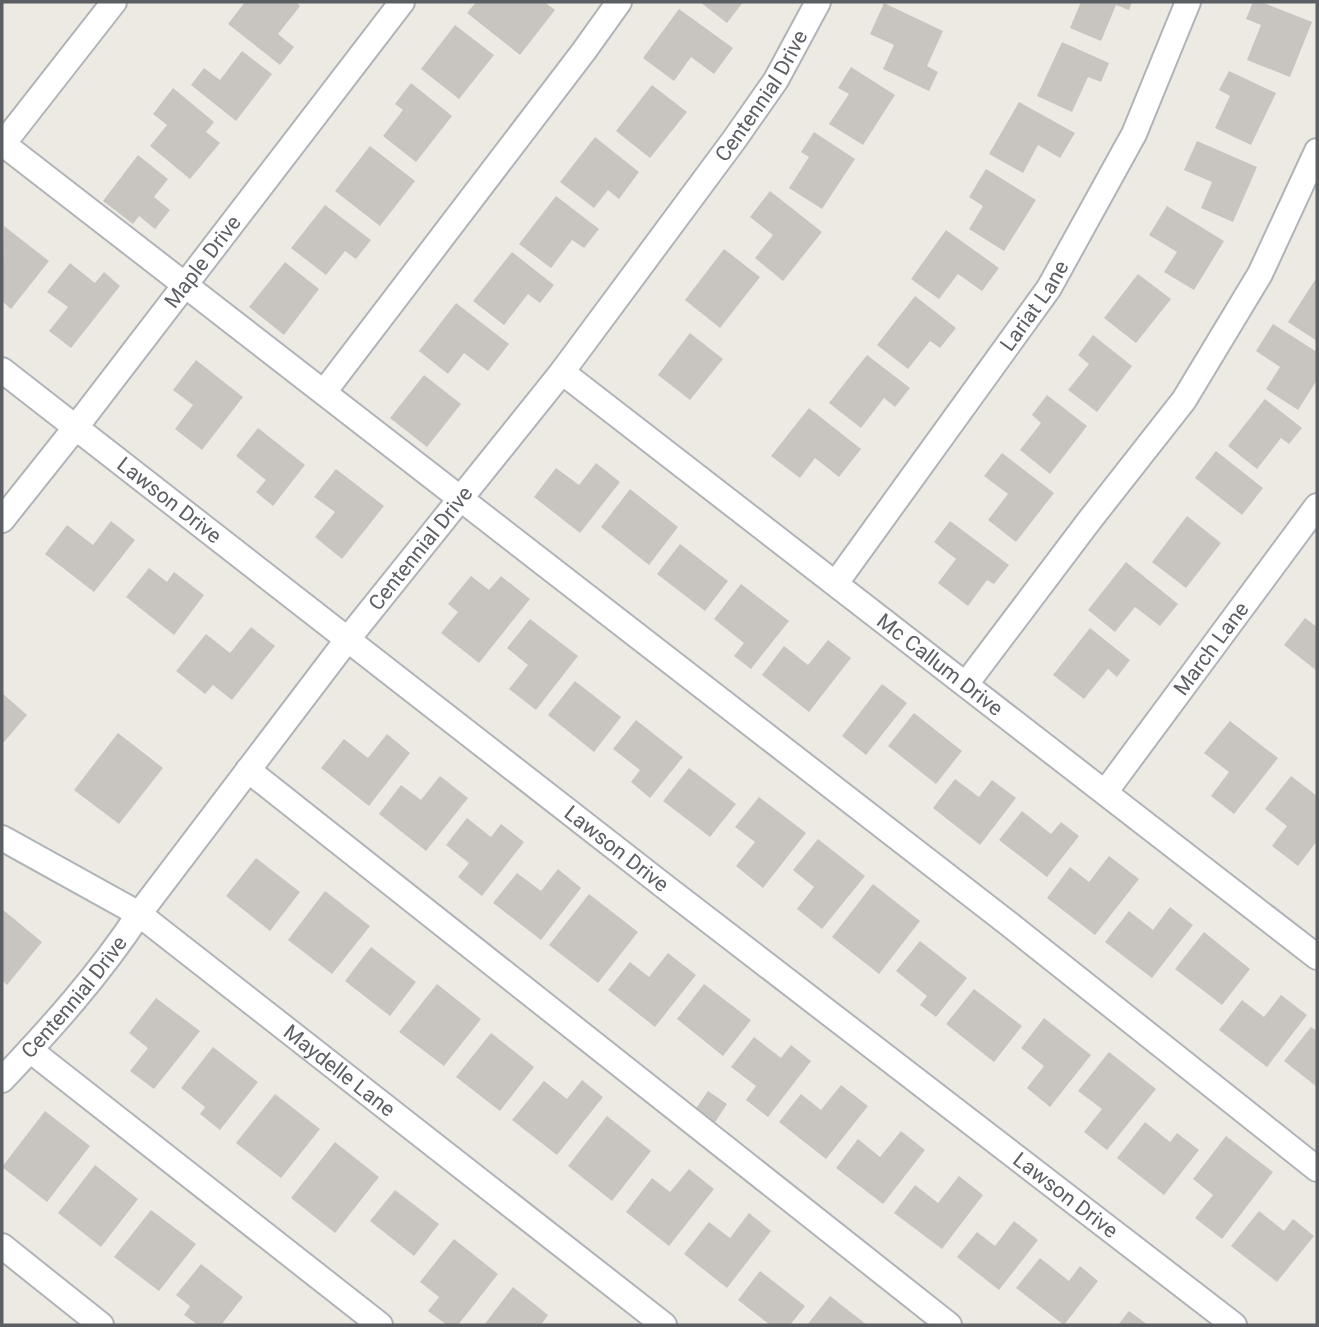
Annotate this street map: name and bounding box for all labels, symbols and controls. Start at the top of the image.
street label: Centennial Drive [710,26,813,166]
street label: Maple Drive [160,211,246,313]
street label: Lariat Lane [995,257,1074,356]
street label: Lawson Drive [112,452,226,548]
street label: Centennial Drive [364,482,477,615]
street label: March Lane [1169,597,1254,700]
street label: Mc Callum Drive [872,609,1007,721]
street label: Lawson Drive [560,801,673,897]
street label: Centennial Drive [16,931,132,1063]
street label: Maydelle Lane [279,1020,400,1122]
street label: Lawson Drive [1008,1147,1122,1243]

